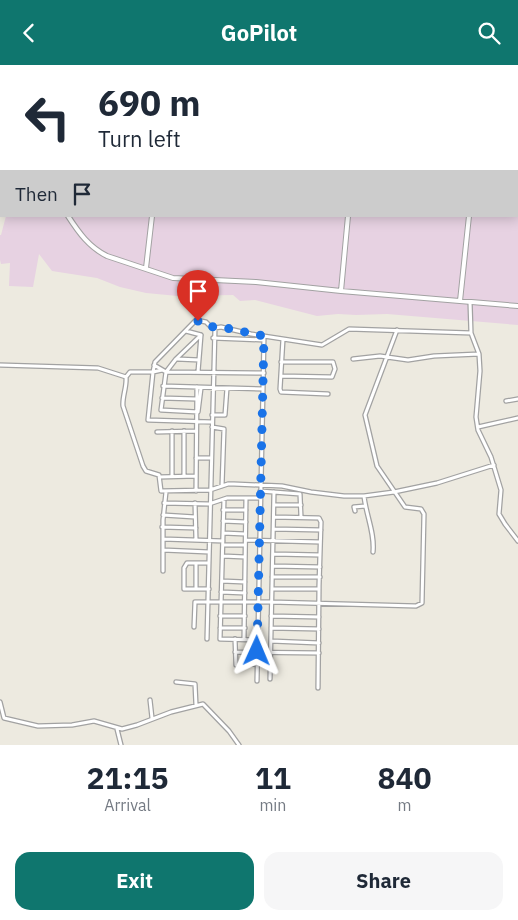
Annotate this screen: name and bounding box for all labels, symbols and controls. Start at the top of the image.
text: GoPilot [221,18,297,47]
icon: back [15,19,43,47]
icon: search [475,19,503,47]
text: 690 m [98,80,201,126]
icon: left [15,85,80,150]
text: Turn left [98,124,181,153]
icon: arrive [68,180,96,208]
text: Then [15,182,58,206]
pin [177,270,219,321]
icon: arrive [184,277,212,305]
position arrow [230,624,282,676]
text: 21:15 [87,758,168,797]
text: 11 [255,758,291,797]
text: 840 [377,758,431,797]
text: Arrival [104,795,151,815]
text: min [259,795,286,815]
text: m [397,795,411,815]
button: Exit [15,852,254,910]
button: Share [264,852,503,910]

